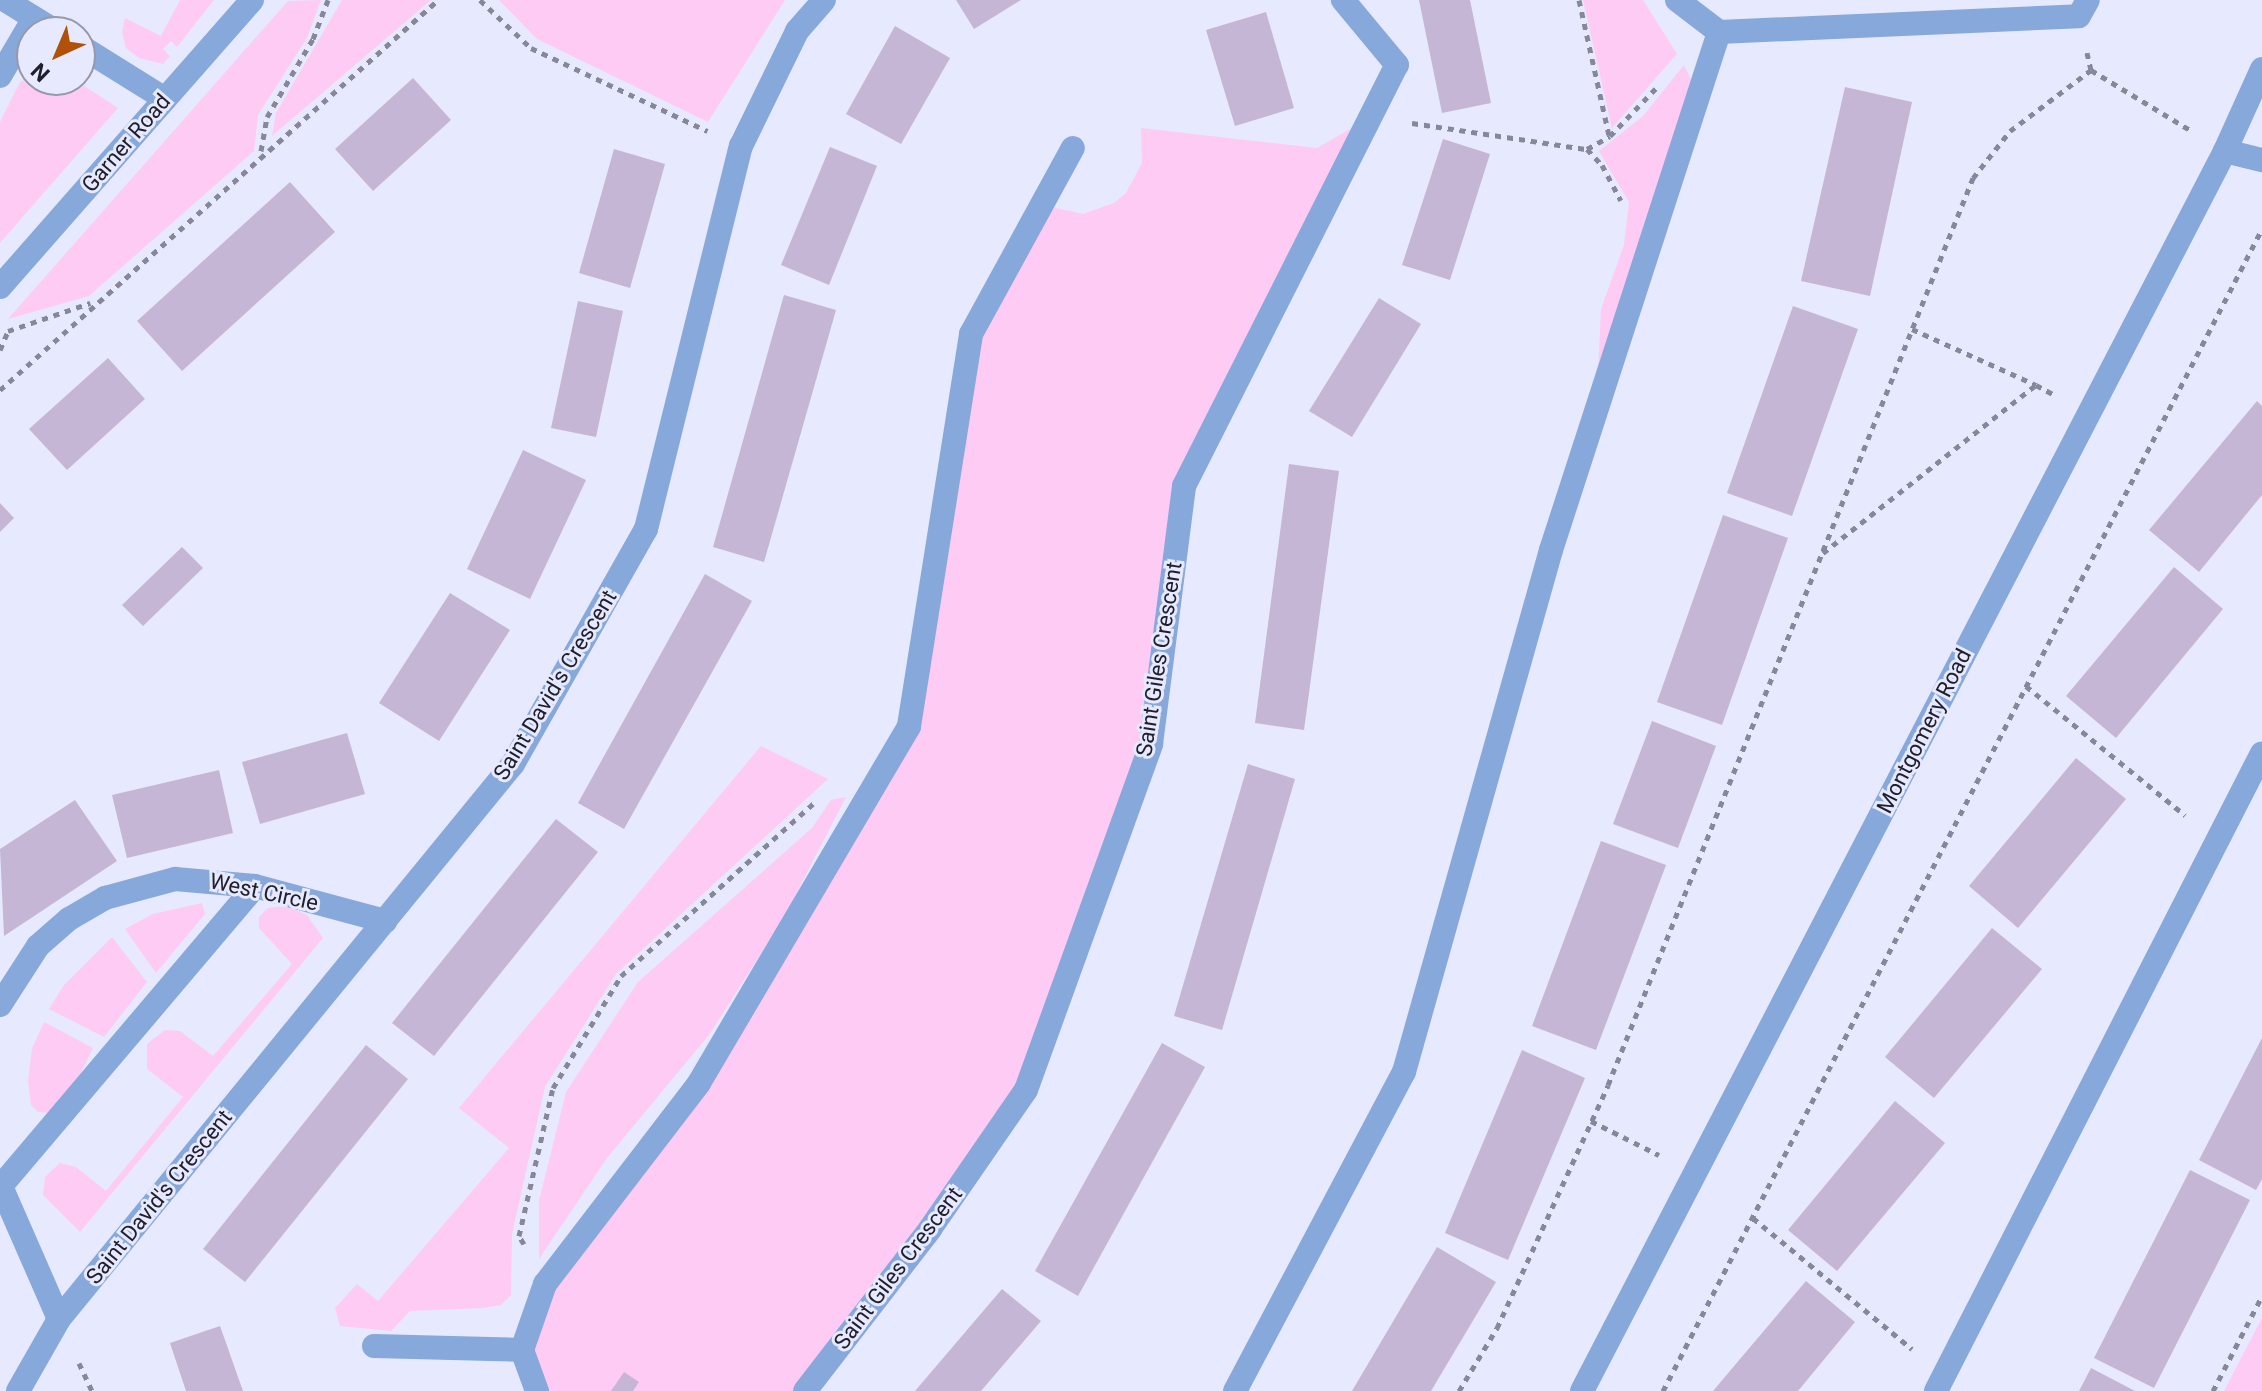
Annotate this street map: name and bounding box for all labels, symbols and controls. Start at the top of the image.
north arrow [16,16,96,96]
text: N [26,58,55,87]
street label: Garner Road [76,88,176,198]
street label: Saint Giles Crescent [1131,560,1187,758]
street label: Saint David's Crescent [488,585,622,785]
street label: Montgomery Road [1871,644,1977,818]
street label: West Circle [207,868,321,916]
street label: Saint David's Crescent [81,1104,237,1290]
street label: Saint Giles Crescent [828,1182,968,1354]

